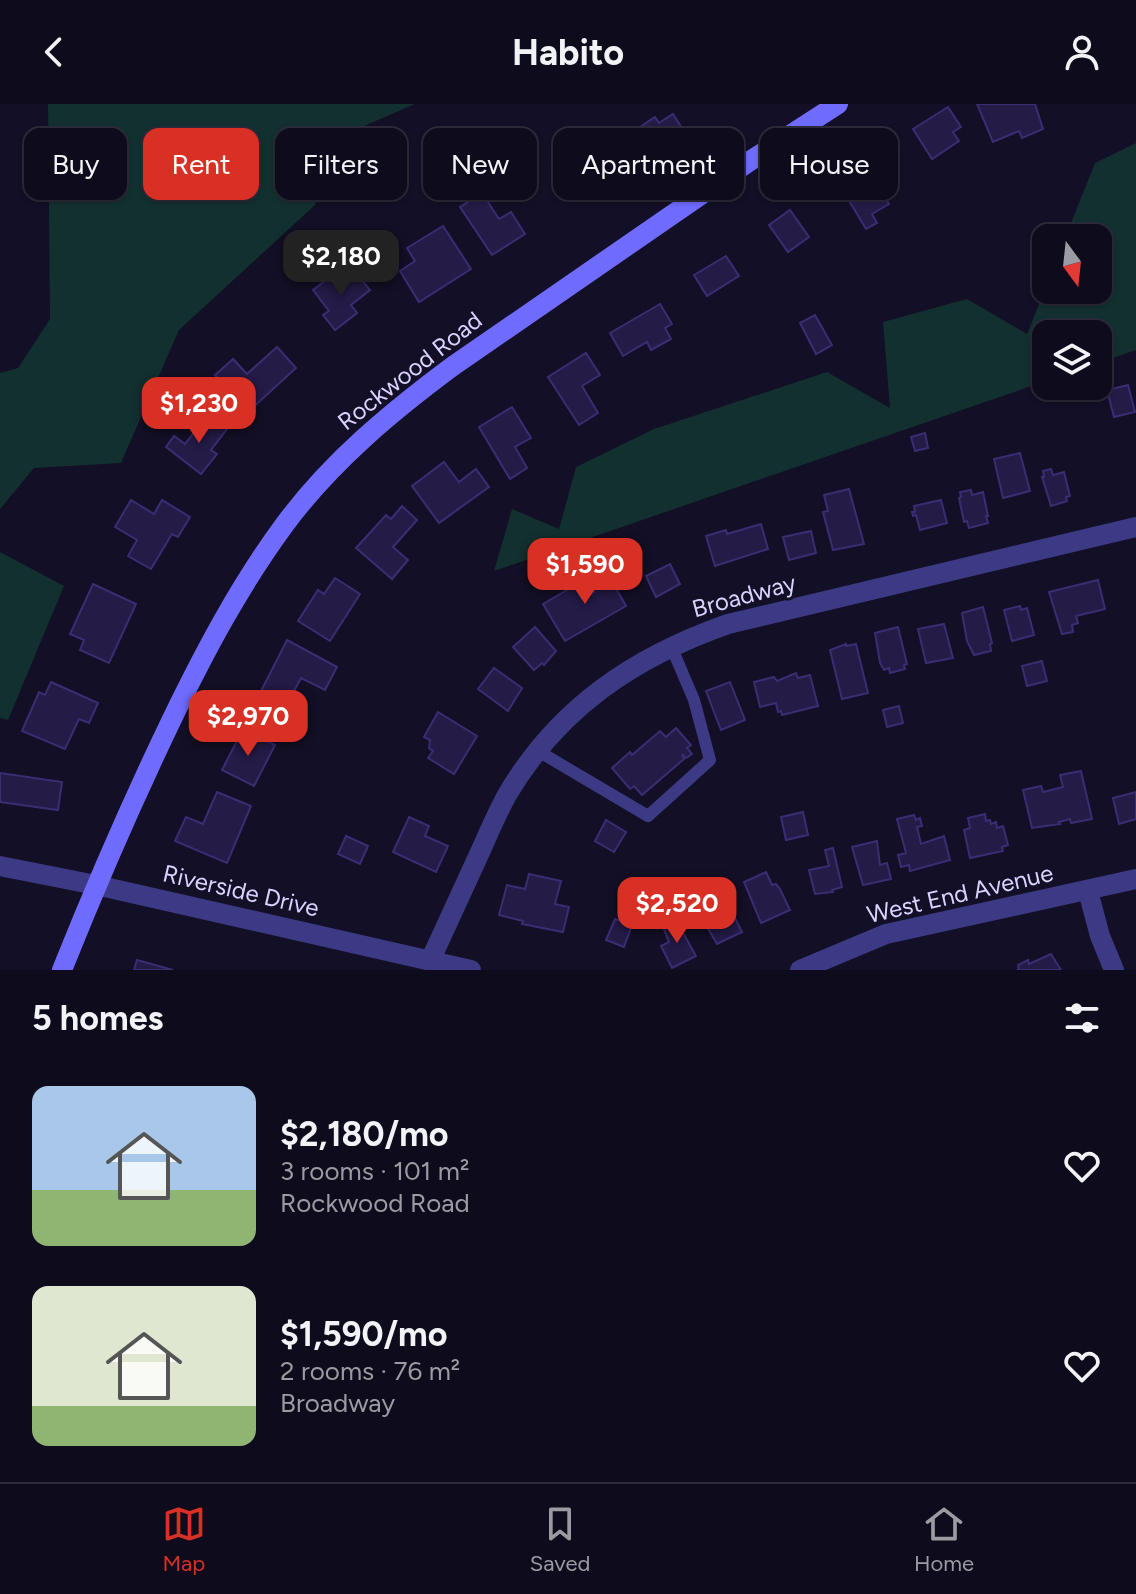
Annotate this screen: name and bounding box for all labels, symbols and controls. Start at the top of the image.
icon: back [32,30,76,74]
icon: person [1060,30,1104,74]
text: Habito [512,31,624,74]
chip: Buy [24,128,127,200]
chip: Rent [143,128,259,200]
chip: Filters [275,128,407,200]
chip: New [423,128,537,200]
chip: Apartment [553,128,744,200]
chip: House [760,128,898,200]
north arrow [1032,224,1112,304]
map controls [1032,224,1112,400]
pin: $2,180 [276,230,406,298]
text: $2,180 [301,240,381,272]
street label: Rockwood Road [332,305,488,436]
button: layers [1032,320,1112,400]
pin: $1,230 [134,377,264,445]
text: $1,230 [160,387,238,419]
pin: $1,590 [520,538,650,606]
text: $1,590 [545,548,625,580]
street label: Broadway [689,568,799,623]
pin: $2,970 [183,690,313,758]
text: $2,970 [207,700,289,732]
street label: Riverside Drive [160,858,322,923]
street label: West End Avenue [864,858,1056,929]
pin: $2,520 [612,877,742,945]
text: $2,520 [635,887,719,919]
icon: filters [1060,996,1104,1040]
text: 5 homes [32,998,163,1039]
text: $2,180/mo [280,1114,449,1155]
icon: home [96,1118,192,1214]
icon: heart [1060,1144,1104,1188]
text: 3 rooms · 101 m² [280,1155,469,1187]
text: Rockwood Road [280,1187,470,1219]
text: $1,590/mo [280,1314,448,1355]
icon: home [96,1318,192,1414]
icon: heart [1060,1344,1104,1388]
text: 2 rooms · 76 m² [280,1355,460,1387]
text: Broadway [280,1387,395,1419]
tab: Map [162,1502,206,1577]
tab: Saved [530,1502,590,1577]
tab: Home [914,1502,974,1577]

